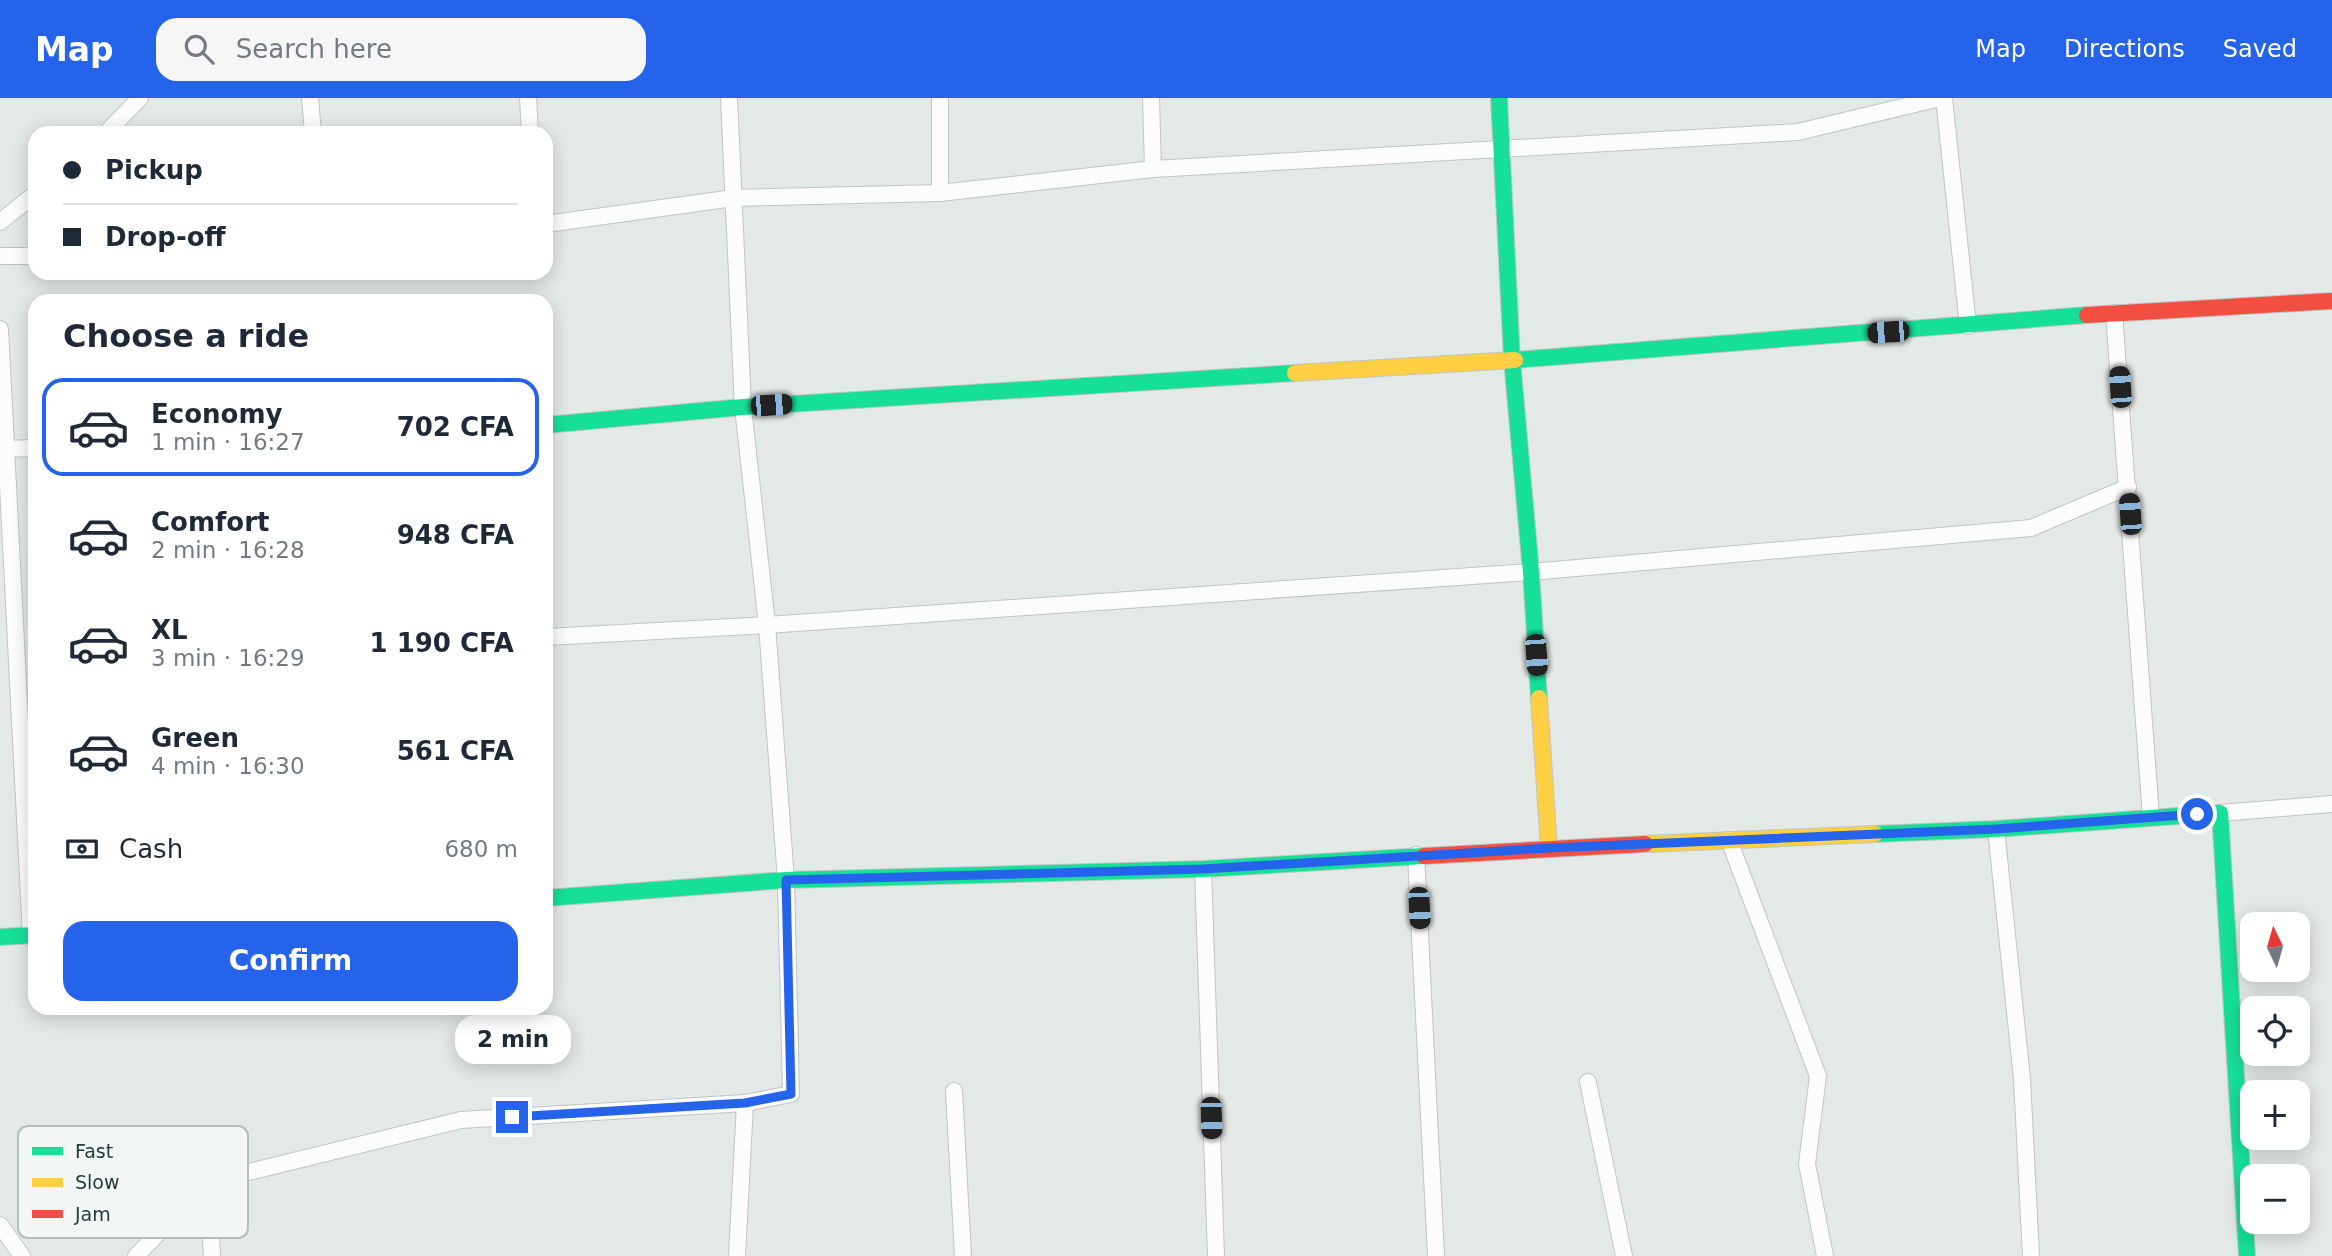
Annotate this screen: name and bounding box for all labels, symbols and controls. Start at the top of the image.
search box [156,18,646,81]
text: Map [35,30,114,69]
icon: search [180,30,218,68]
text: Search here [236,34,392,64]
text: Map [1975,35,2026,63]
text: Directions [2064,35,2185,63]
text: Saved [2223,35,2297,63]
text: Pickup [105,155,203,185]
text: Drop-off [105,222,226,252]
text: Choose a ride [63,317,309,355]
car [1867,320,1910,344]
car [2109,365,2132,409]
car [750,393,793,417]
icon: car [67,396,130,459]
text: Economy [151,399,282,429]
text: 702 CFA [397,412,514,442]
text: 1 min · 16:27 [151,429,305,455]
car [2119,492,2142,536]
icon: car [67,504,130,567]
text: Comfort [151,507,269,537]
text: 948 CFA [397,520,514,550]
text: 2 min · 16:28 [151,537,305,563]
icon: car [67,612,130,675]
text: XL [151,615,188,645]
text: 1 190 CFA [370,628,514,658]
car [1525,633,1548,677]
text: 3 min · 16:29 [151,645,305,671]
icon: car [67,720,130,783]
text: Green [151,723,239,753]
text: 561 CFA [397,736,514,766]
text: 4 min · 16:30 [151,753,305,779]
route start [2181,798,2213,830]
icon: cash [63,830,101,868]
text: Cash [119,834,183,864]
text: 680 m [444,836,518,862]
car [1408,886,1431,930]
north arrow [2240,912,2310,982]
map controls [2240,912,2310,1234]
button: Confirm [63,921,518,1001]
button: locate [2240,996,2310,1066]
callout: 2 min [454,1016,570,1065]
text: 2 min [477,1026,549,1052]
button: + [2240,1080,2310,1150]
car [1200,1097,1223,1139]
route end [496,1101,528,1133]
legend [18,1126,248,1238]
text: Fast [75,1140,113,1162]
button: − [2240,1164,2310,1234]
text: Slow [75,1171,120,1193]
text: Jam [74,1203,111,1225]

